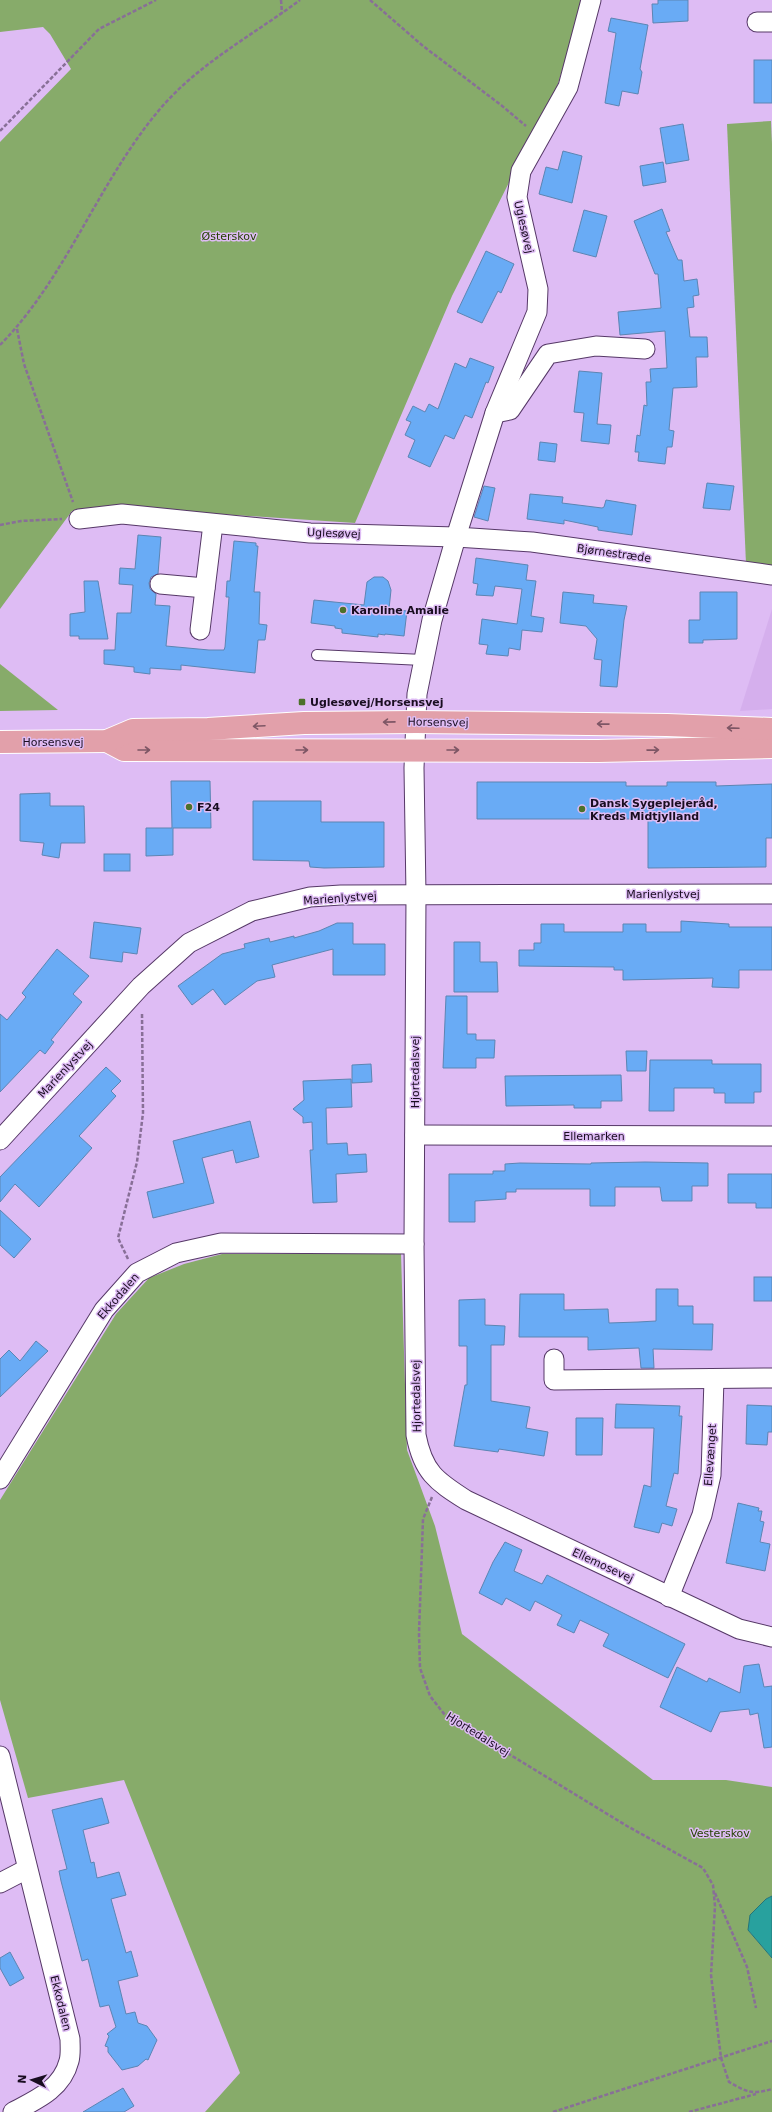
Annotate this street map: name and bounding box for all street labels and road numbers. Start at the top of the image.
street label: Uglesøvej [511,200,536,255]
street label: Uglesøvej [307,526,361,541]
street label: Bjørnestræde [576,542,652,565]
street label: Horsensvej [407,715,469,730]
street label: Horsensvej [22,736,84,749]
street label: Marienlystvej [626,888,700,901]
street label: Marienlystvej [303,889,377,908]
street label: Hjortedalsvej [409,1036,422,1108]
street label: Marienlystvej [36,1038,95,1101]
street label: Ellemarken [563,1130,625,1143]
street label: Ekkodalen [95,1271,142,1322]
street label: Hjortedalsvej [409,1360,424,1432]
street label: Ellevænget [702,1423,719,1487]
street label: Ellemosevej [570,1546,635,1585]
street label: Hjortedalsvej [444,1710,512,1759]
street label: Ekkodalen [47,1974,74,2032]

